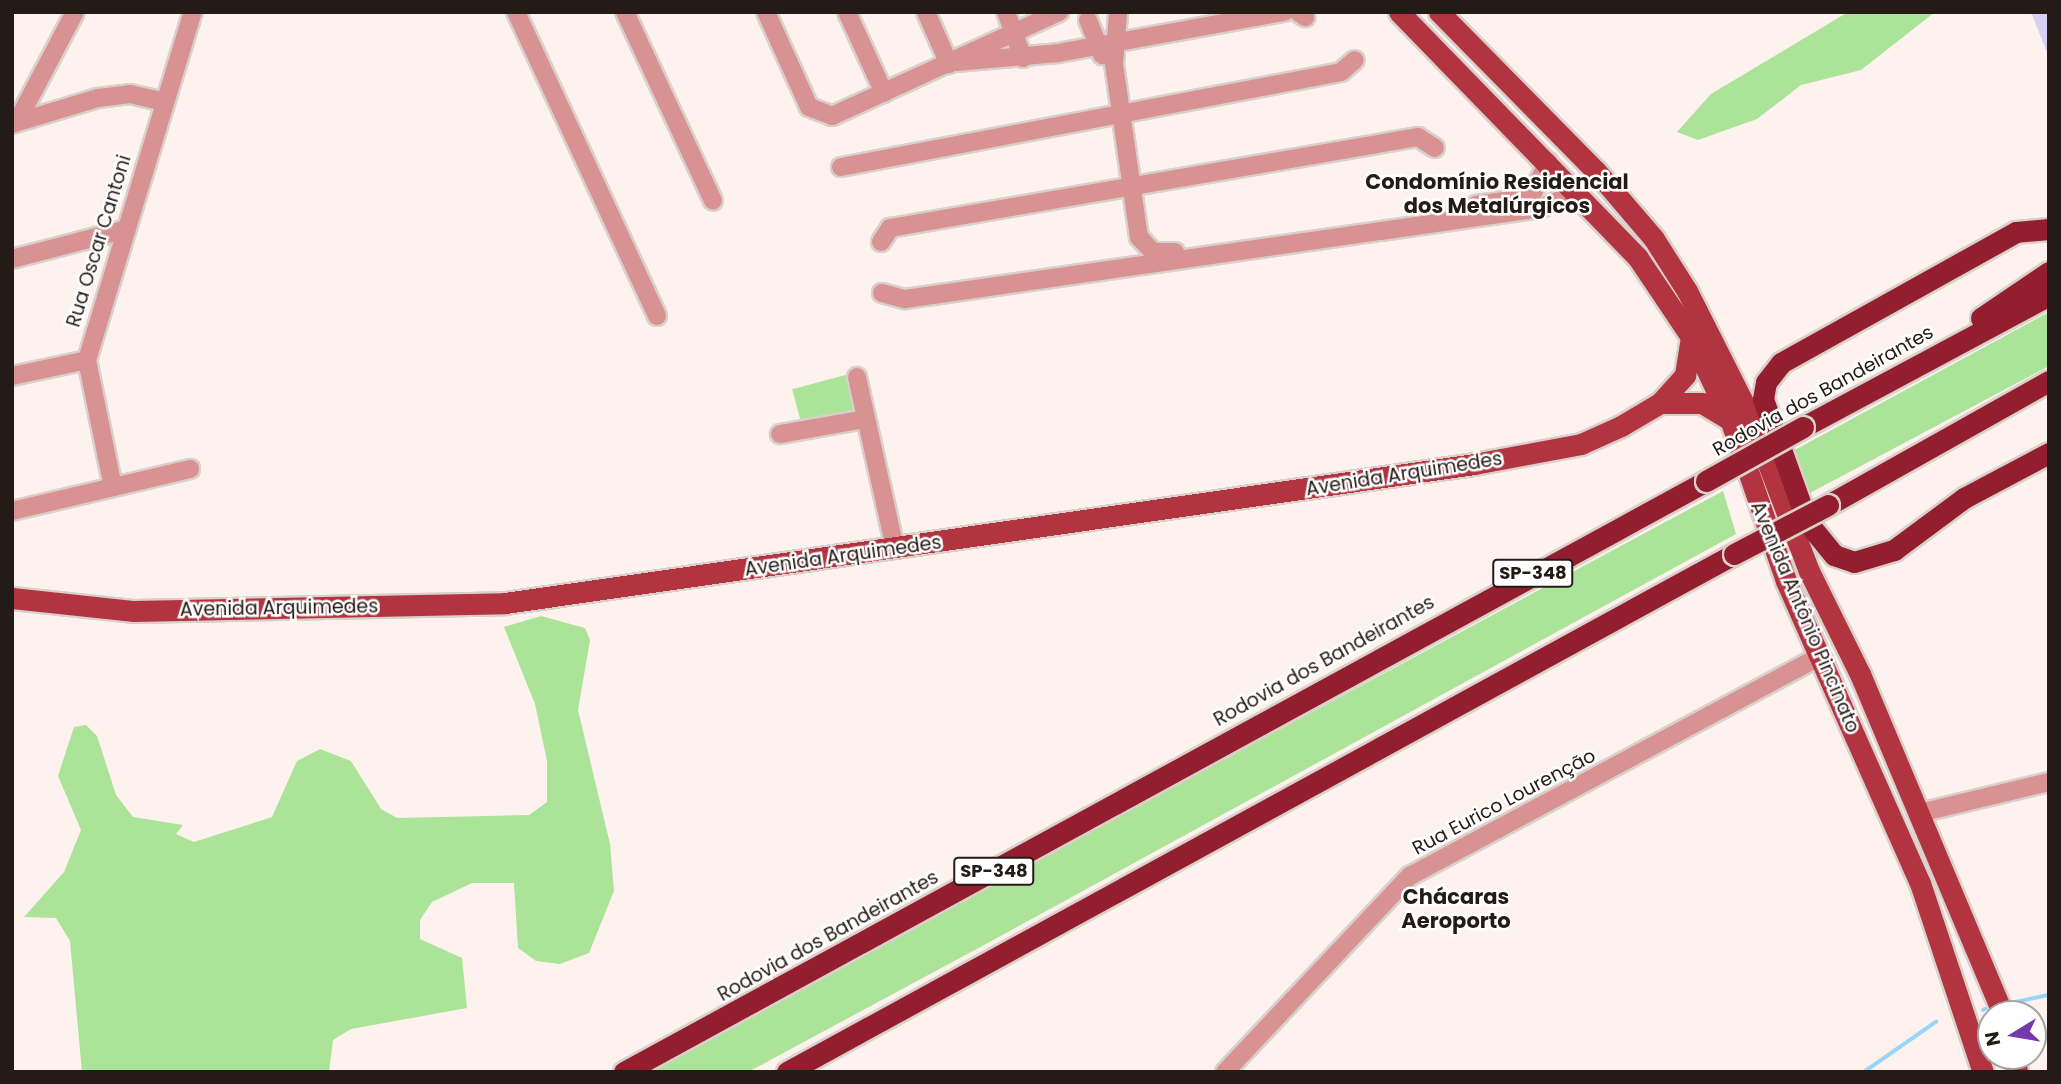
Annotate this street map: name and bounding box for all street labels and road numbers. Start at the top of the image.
street label: Rua Oscar Cantoni [62,152,136,330]
street label: Rodovia dos Bandeirantes [1709,321,1937,461]
street label: Avenida Arquimedes [1304,447,1504,501]
street label: Avenida Antônio Pincinato [1746,498,1864,736]
street label: Avenida Arquimedes [743,531,943,581]
road number: SP-348 [1491,558,1575,588]
street label: Rodovia dos Bandeirantes [1210,591,1438,731]
street label: Avenida Arquimedes [180,595,378,621]
street label: Rua Eurico Lourenção [1409,744,1599,860]
road number: SP-348 [952,856,1036,886]
street label: Rodovia dos Bandeirantes [714,866,942,1006]

